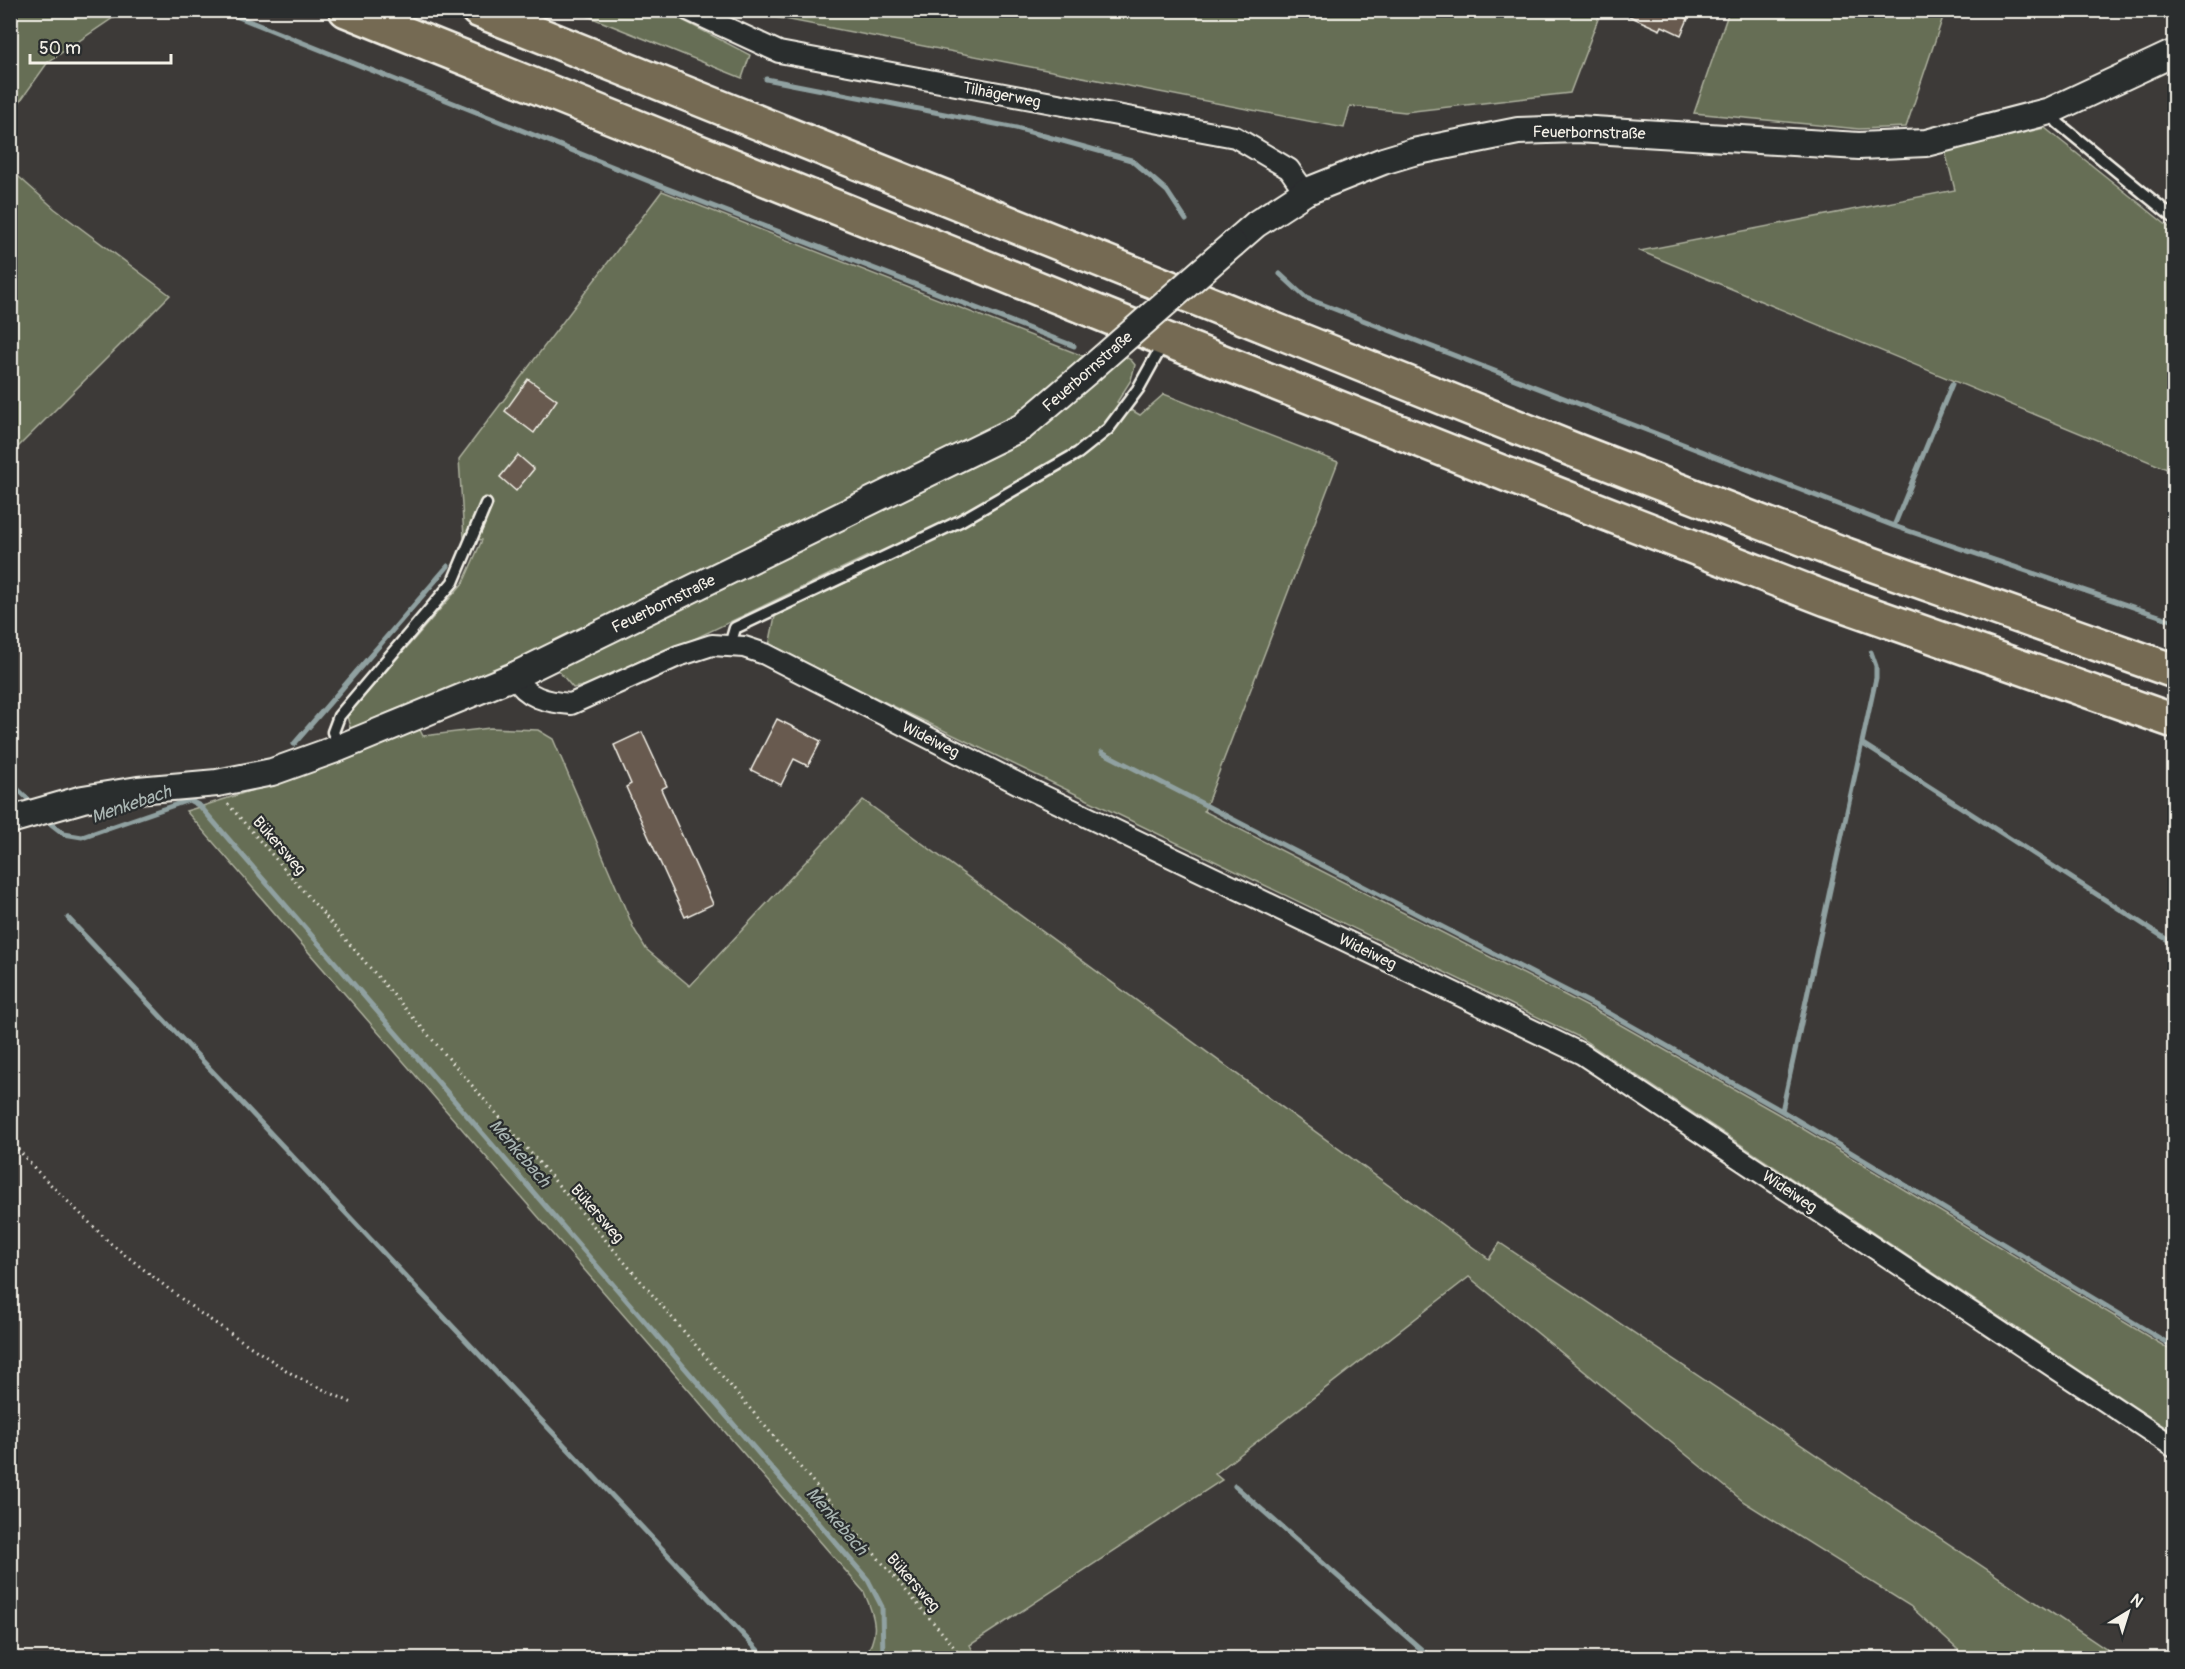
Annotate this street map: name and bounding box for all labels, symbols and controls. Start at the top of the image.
scale bar [30,27,171,65]
text: 50 m [39,37,81,60]
street label: Tilhägerweg [961,78,1043,112]
street label: Feuerbornstraße [1532,122,1646,144]
street label: Feuerbornstraße [1038,327,1137,416]
street label: Feuerbornstraße [608,570,719,638]
street label: Wideiweg [898,717,963,763]
water label: Menkebach [88,780,176,829]
street label: Bükersweg [248,812,310,879]
street label: Wideiweg [1335,929,1400,974]
water label: Menkebach [484,1115,556,1193]
street label: Wideiweg [1758,1166,1821,1217]
street label: Bükersweg [566,1180,628,1247]
water label: Menkebach [801,1483,873,1561]
street label: Bükersweg [882,1549,944,1616]
north arrow [2098,1582,2158,1642]
text: N [2126,1590,2147,1612]

